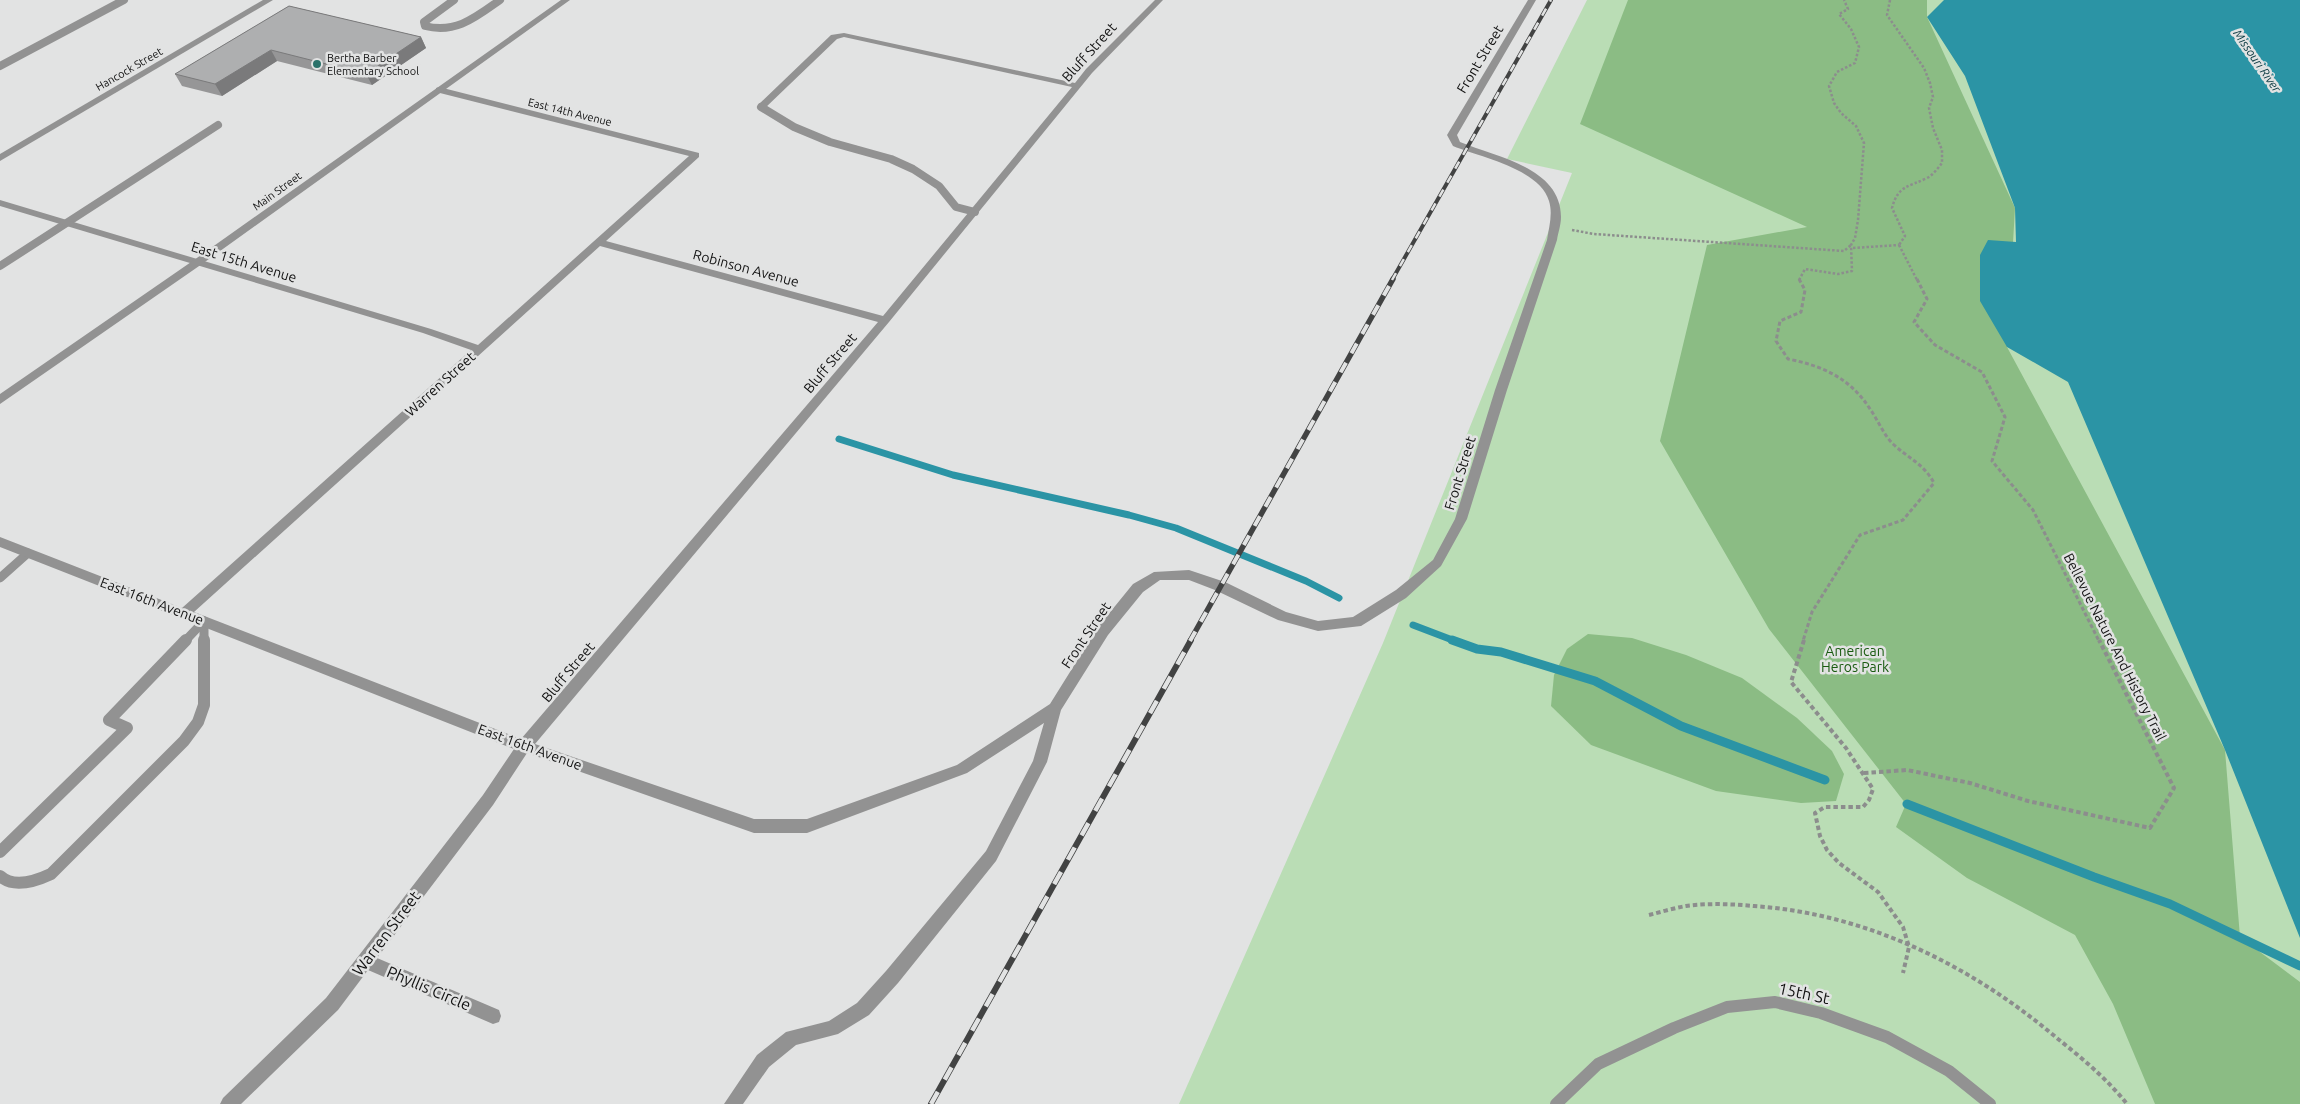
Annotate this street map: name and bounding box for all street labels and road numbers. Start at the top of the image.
street label: Bluff Street [1058,19,1120,85]
street label: Front Street [1453,22,1507,96]
street label: Hancock Street [94,45,165,93]
street label: East 14th Avenue [527,96,613,128]
street label: Main Street [250,169,304,213]
street label: East 15th Avenue [189,238,299,286]
street label: Robinson Avenue [691,246,801,290]
street label: Bluff Street [800,329,860,396]
street label: Warren Street [402,348,479,420]
street label: Front Street [1441,434,1479,512]
street label: Bellevue Nature And History Trail [2061,551,2170,744]
street label: East 16th Avenue [98,574,206,628]
street label: Front Street [1058,598,1114,671]
street label: Bluff Street [538,638,598,705]
street label: East 16th Avenue [476,721,584,773]
street label: Warren Street [348,887,424,979]
street label: Phyllis Circle [384,962,474,1014]
street label: 15th St [1777,979,1832,1007]

